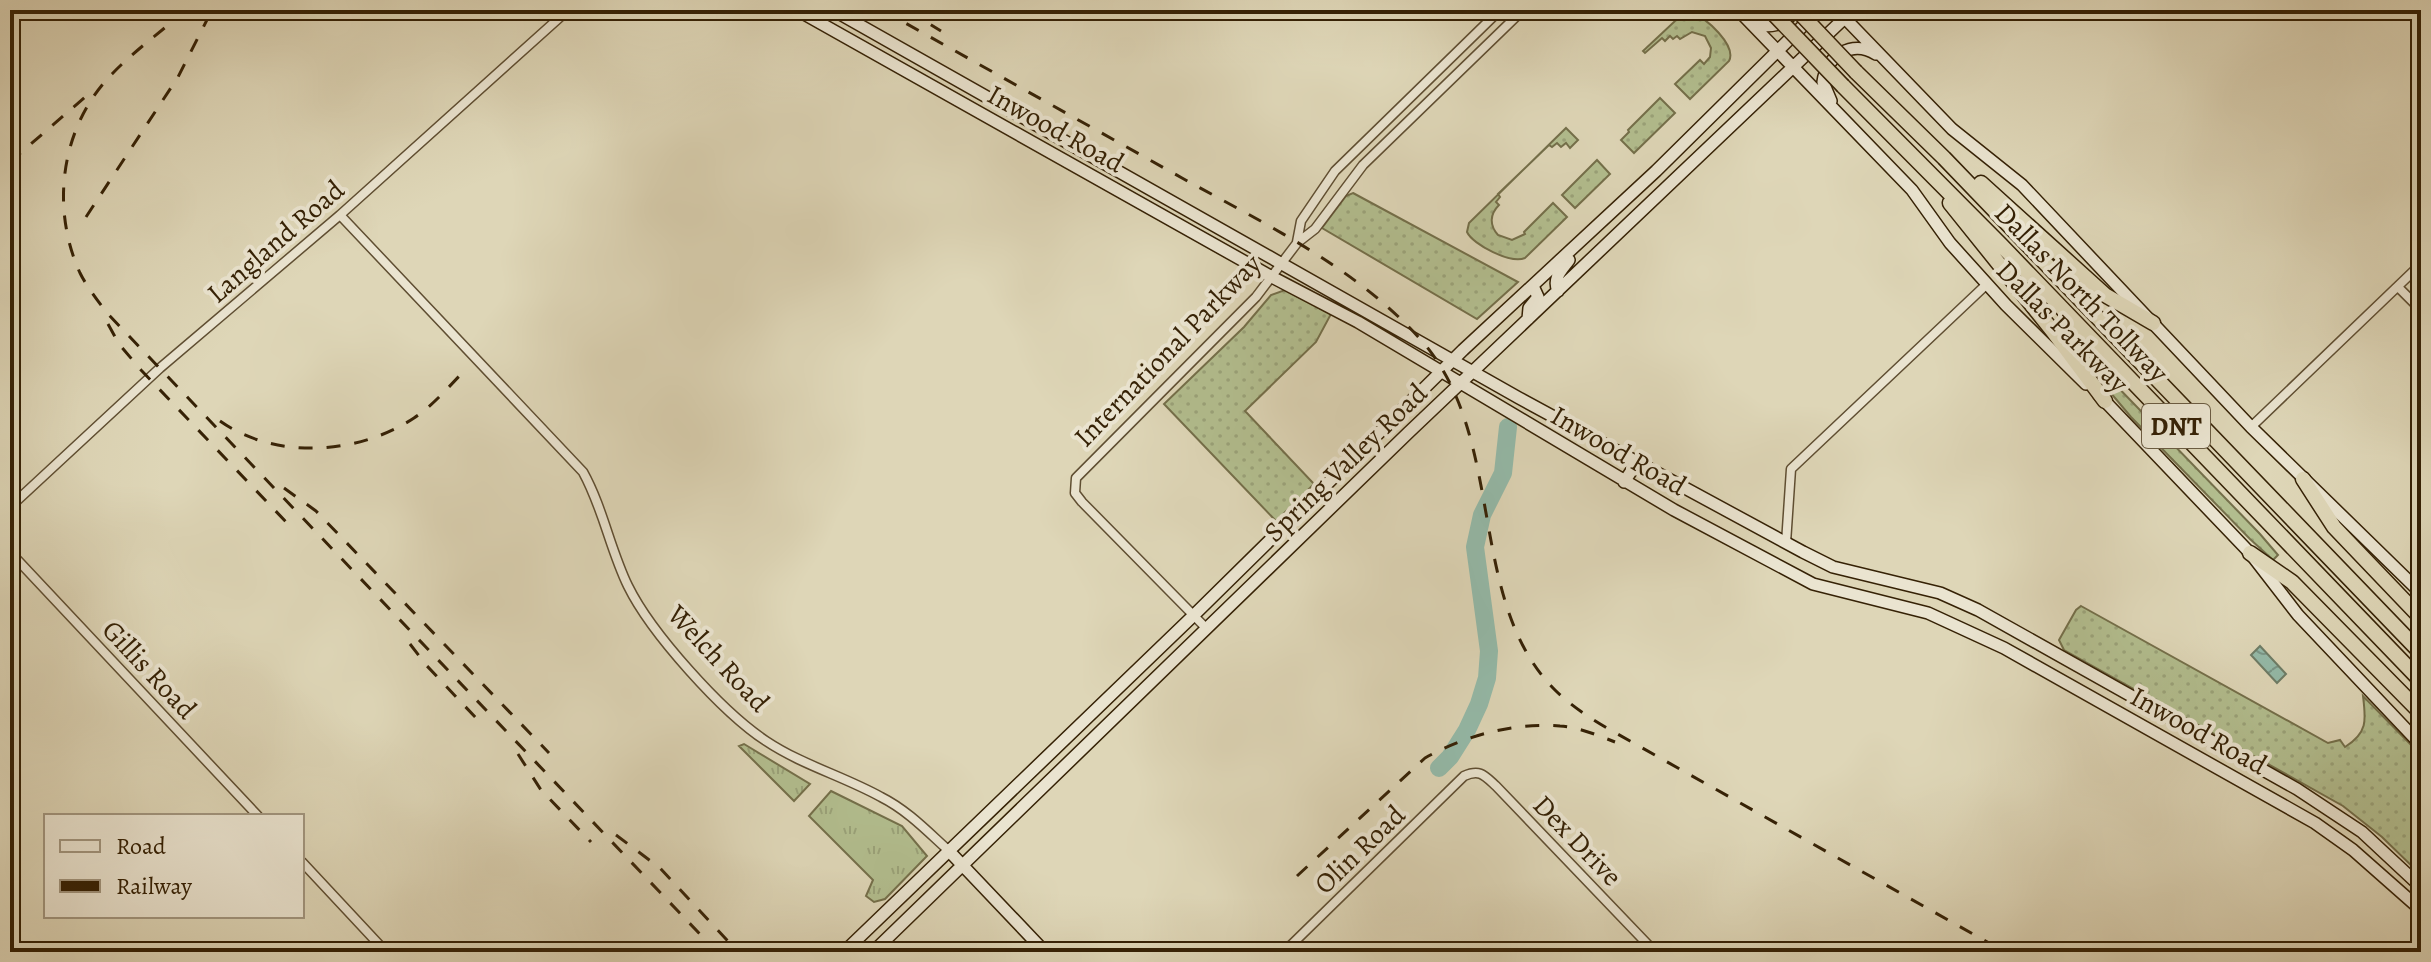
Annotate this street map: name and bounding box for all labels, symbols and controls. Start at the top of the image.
street label: Inwood Road [980,76,1131,182]
street label: Langland Road [199,171,353,312]
street label: Dallas North Tollway [1986,195,2177,391]
street label: International Parkway [1066,245,1270,456]
street label: Dallas Parkway [1988,252,2137,402]
street label: Spring Valley Road [1256,374,1436,551]
street label: Inwood Road [1544,397,1694,505]
road number: DNT [2142,404,2210,448]
street label: Welch Road [658,596,779,721]
street label: Gillis Road [94,612,206,728]
street label: Inwood Road [2123,678,2274,784]
street label: Dex Drive [1524,787,1630,895]
street label: Olin Road [1306,796,1414,903]
legend [44,814,304,918]
text: Road [116,830,166,862]
text: Railway [116,870,192,902]

